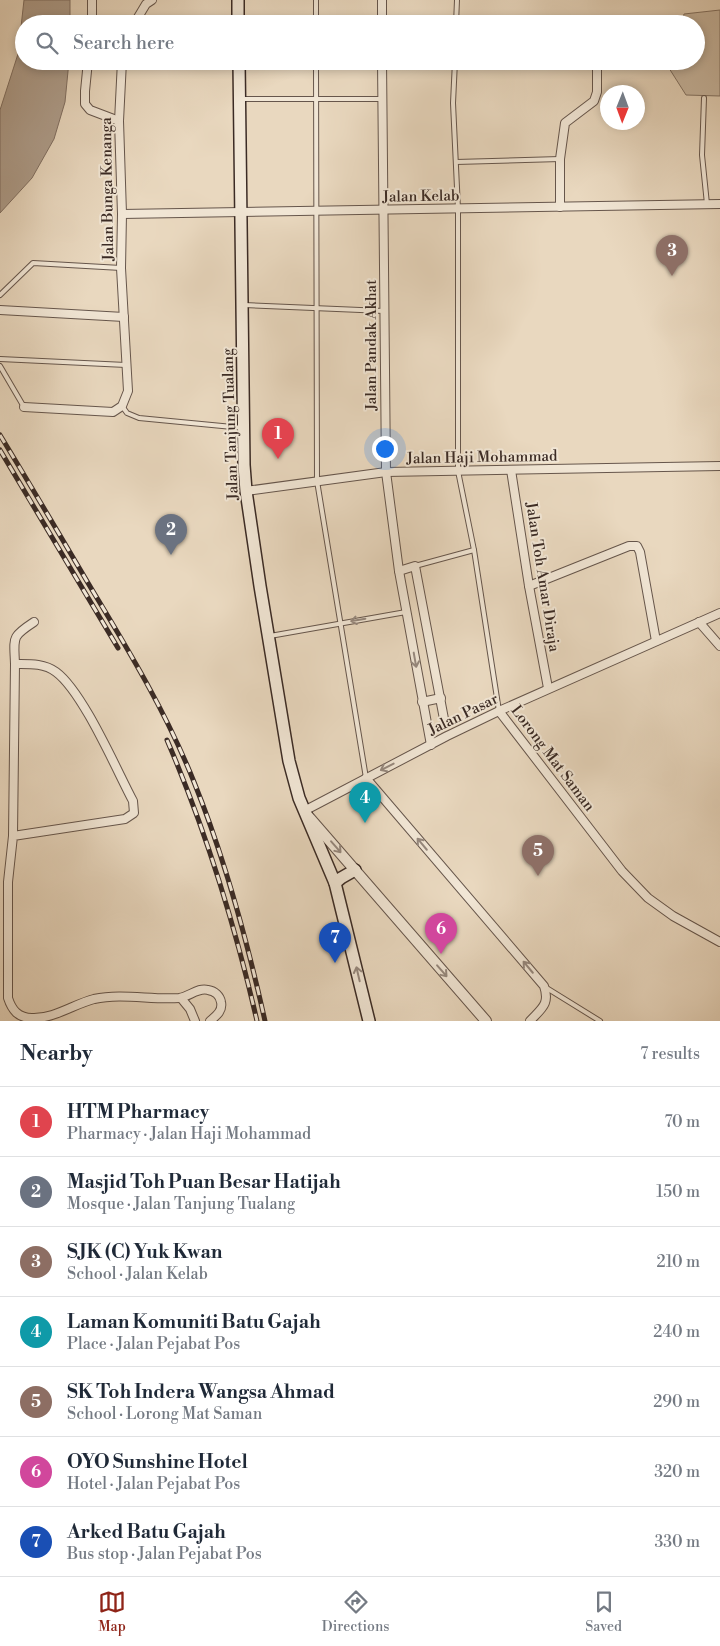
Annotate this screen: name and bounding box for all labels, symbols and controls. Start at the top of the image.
search box [15,15,705,70]
icon: search [33,29,61,57]
text: Search here [73,31,174,55]
north arrow [600,85,645,130]
street label: Jalan Bunga Kenanga [97,117,118,262]
street label: Jalan Kelab [381,186,460,207]
pin: 3 [656,235,688,276]
street label: Jalan Pandak Akhat [362,279,381,412]
street label: Jalan Tanjung Tualang [218,348,243,501]
pin: 1 [262,418,294,459]
your location [372,436,398,462]
street label: Jalan Haji Mohammad [405,447,558,468]
street label: Jalan Toh Amar Diraja [521,500,564,654]
pin: 2 [155,514,187,555]
one-way arrow [350,616,366,626]
one-way arrow [410,651,420,667]
street label: Jalan Pasar [424,689,502,740]
street label: Lorong Mat Saman [506,701,599,815]
one-way arrow [380,763,395,772]
pin: 4 [349,782,381,823]
pin: 5 [522,835,554,876]
one-way arrow [417,837,428,850]
one-way arrow [331,841,342,854]
pin: 6 [425,913,457,954]
pin: 7 [319,922,351,963]
one-way arrow [522,961,533,974]
one-way arrow [437,964,448,977]
one-way arrow [353,966,362,982]
text: Nearby [20,1041,93,1067]
text: 7 results [640,1044,700,1064]
text: HTM Pharmacy [67,1100,209,1124]
text: 1 [32,1112,40,1132]
text: 70 m [664,1112,700,1132]
text: Pharmacy · Jalan Haji Mohammad [67,1124,311,1144]
text: Masjid Toh Puan Besar Hatijah [67,1170,341,1194]
text: 2 [31,1182,41,1202]
text: 150 m [656,1182,700,1202]
text: Mosque · Jalan Tanjung Tualang [67,1194,295,1214]
text: SJK (C) Yuk Kwan [67,1240,223,1264]
text: 3 [31,1252,41,1272]
text: 210 m [656,1252,700,1272]
text: School · Jalan Kelab [67,1264,208,1284]
text: Laman Komuniti Batu Gajah [67,1310,321,1334]
text: 4 [31,1322,41,1342]
text: 240 m [653,1322,700,1342]
text: Place · Jalan Pejabat Pos [67,1334,240,1354]
text: SK Toh Indera Wangsa Ahmad [67,1380,335,1404]
text: 5 [31,1392,41,1412]
text: 290 m [653,1392,700,1412]
text: School · Lorong Mat Saman [67,1404,262,1424]
text: OYO Sunshine Hotel [67,1450,248,1474]
text: 6 [31,1462,41,1482]
text: 320 m [654,1462,700,1482]
text: Hotel · Jalan Pejabat Pos [67,1474,240,1494]
text: Arked Batu Gajah [67,1520,226,1544]
text: 7 [31,1532,41,1552]
text: 330 m [654,1532,700,1552]
text: Bus stop · Jalan Pejabat Pos [67,1544,262,1564]
tab: Map [98,1588,126,1636]
tab: Directions [322,1588,389,1636]
tab: Saved [585,1588,622,1636]

